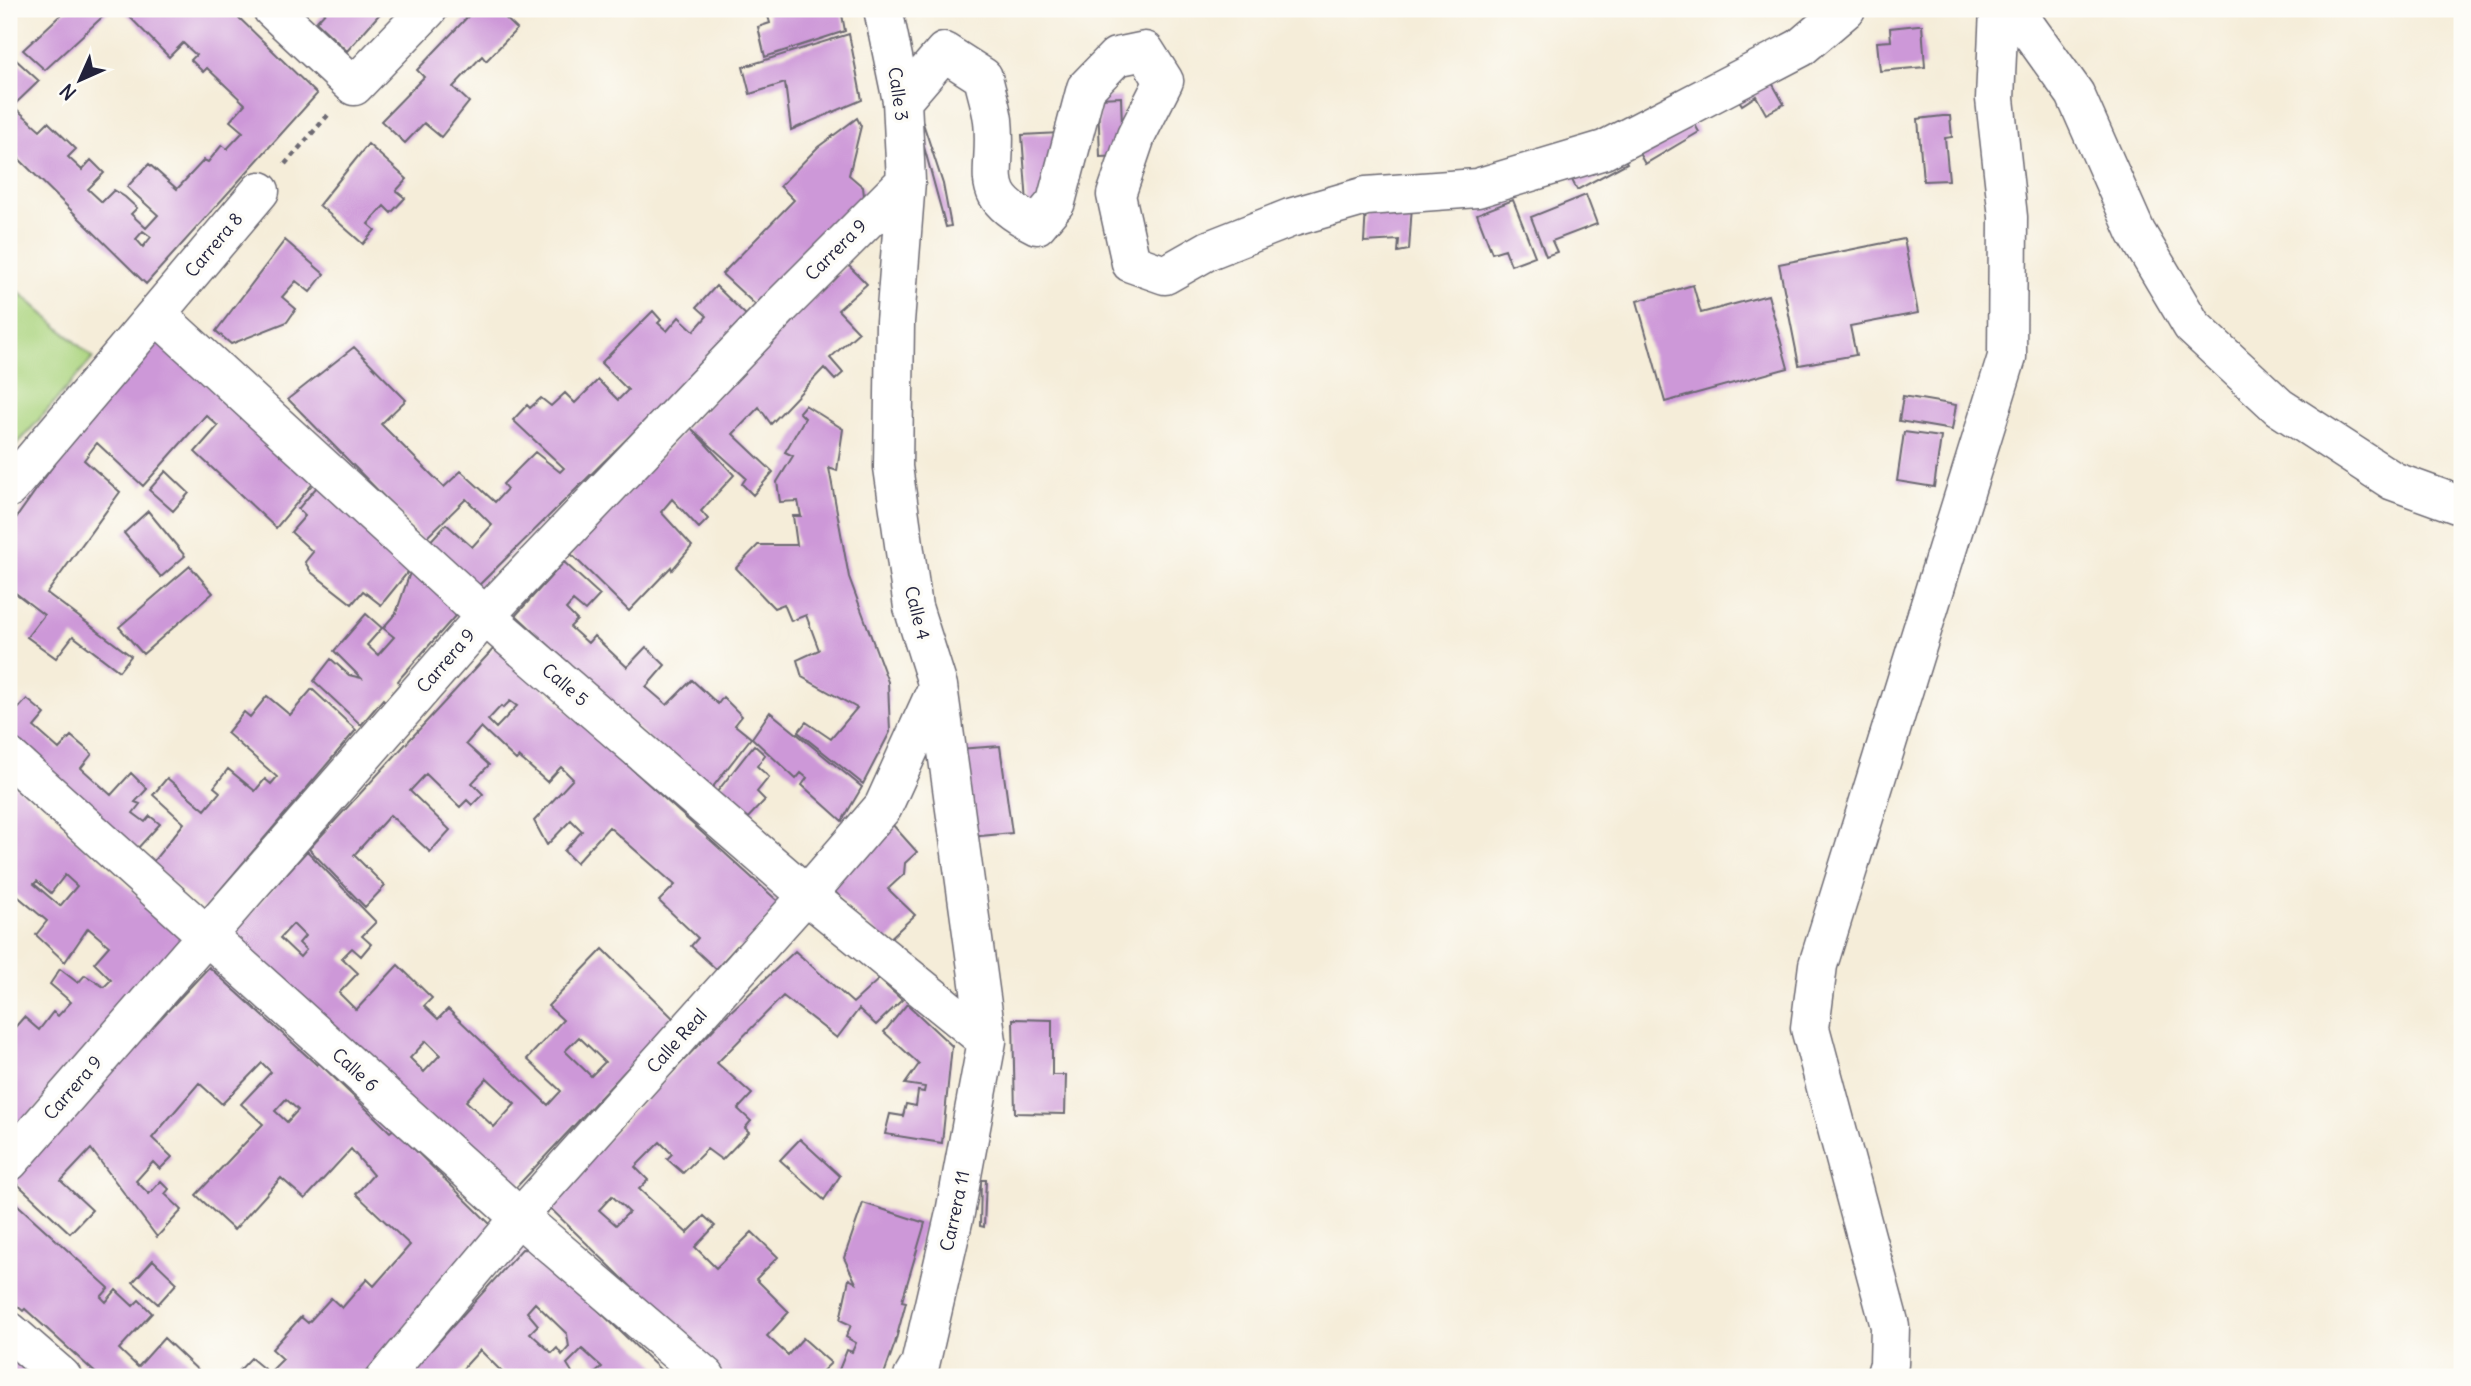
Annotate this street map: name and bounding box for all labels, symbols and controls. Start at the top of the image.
north arrow [46,46,116,116]
street label: Calle 3 [883,65,914,122]
text: N [55,79,81,105]
street label: Carrera 8 [180,207,247,282]
street label: Carrera 9 [800,214,871,285]
street label: Calle 4 [900,584,935,642]
street label: Carrera 9 [411,624,480,698]
street label: Calle 5 [537,658,593,711]
street label: Calle Real [642,1004,712,1078]
street label: Calle 6 [327,1043,383,1096]
street label: Carrera 9 [38,1051,107,1125]
street label: Carrera 11 [935,1168,974,1253]

